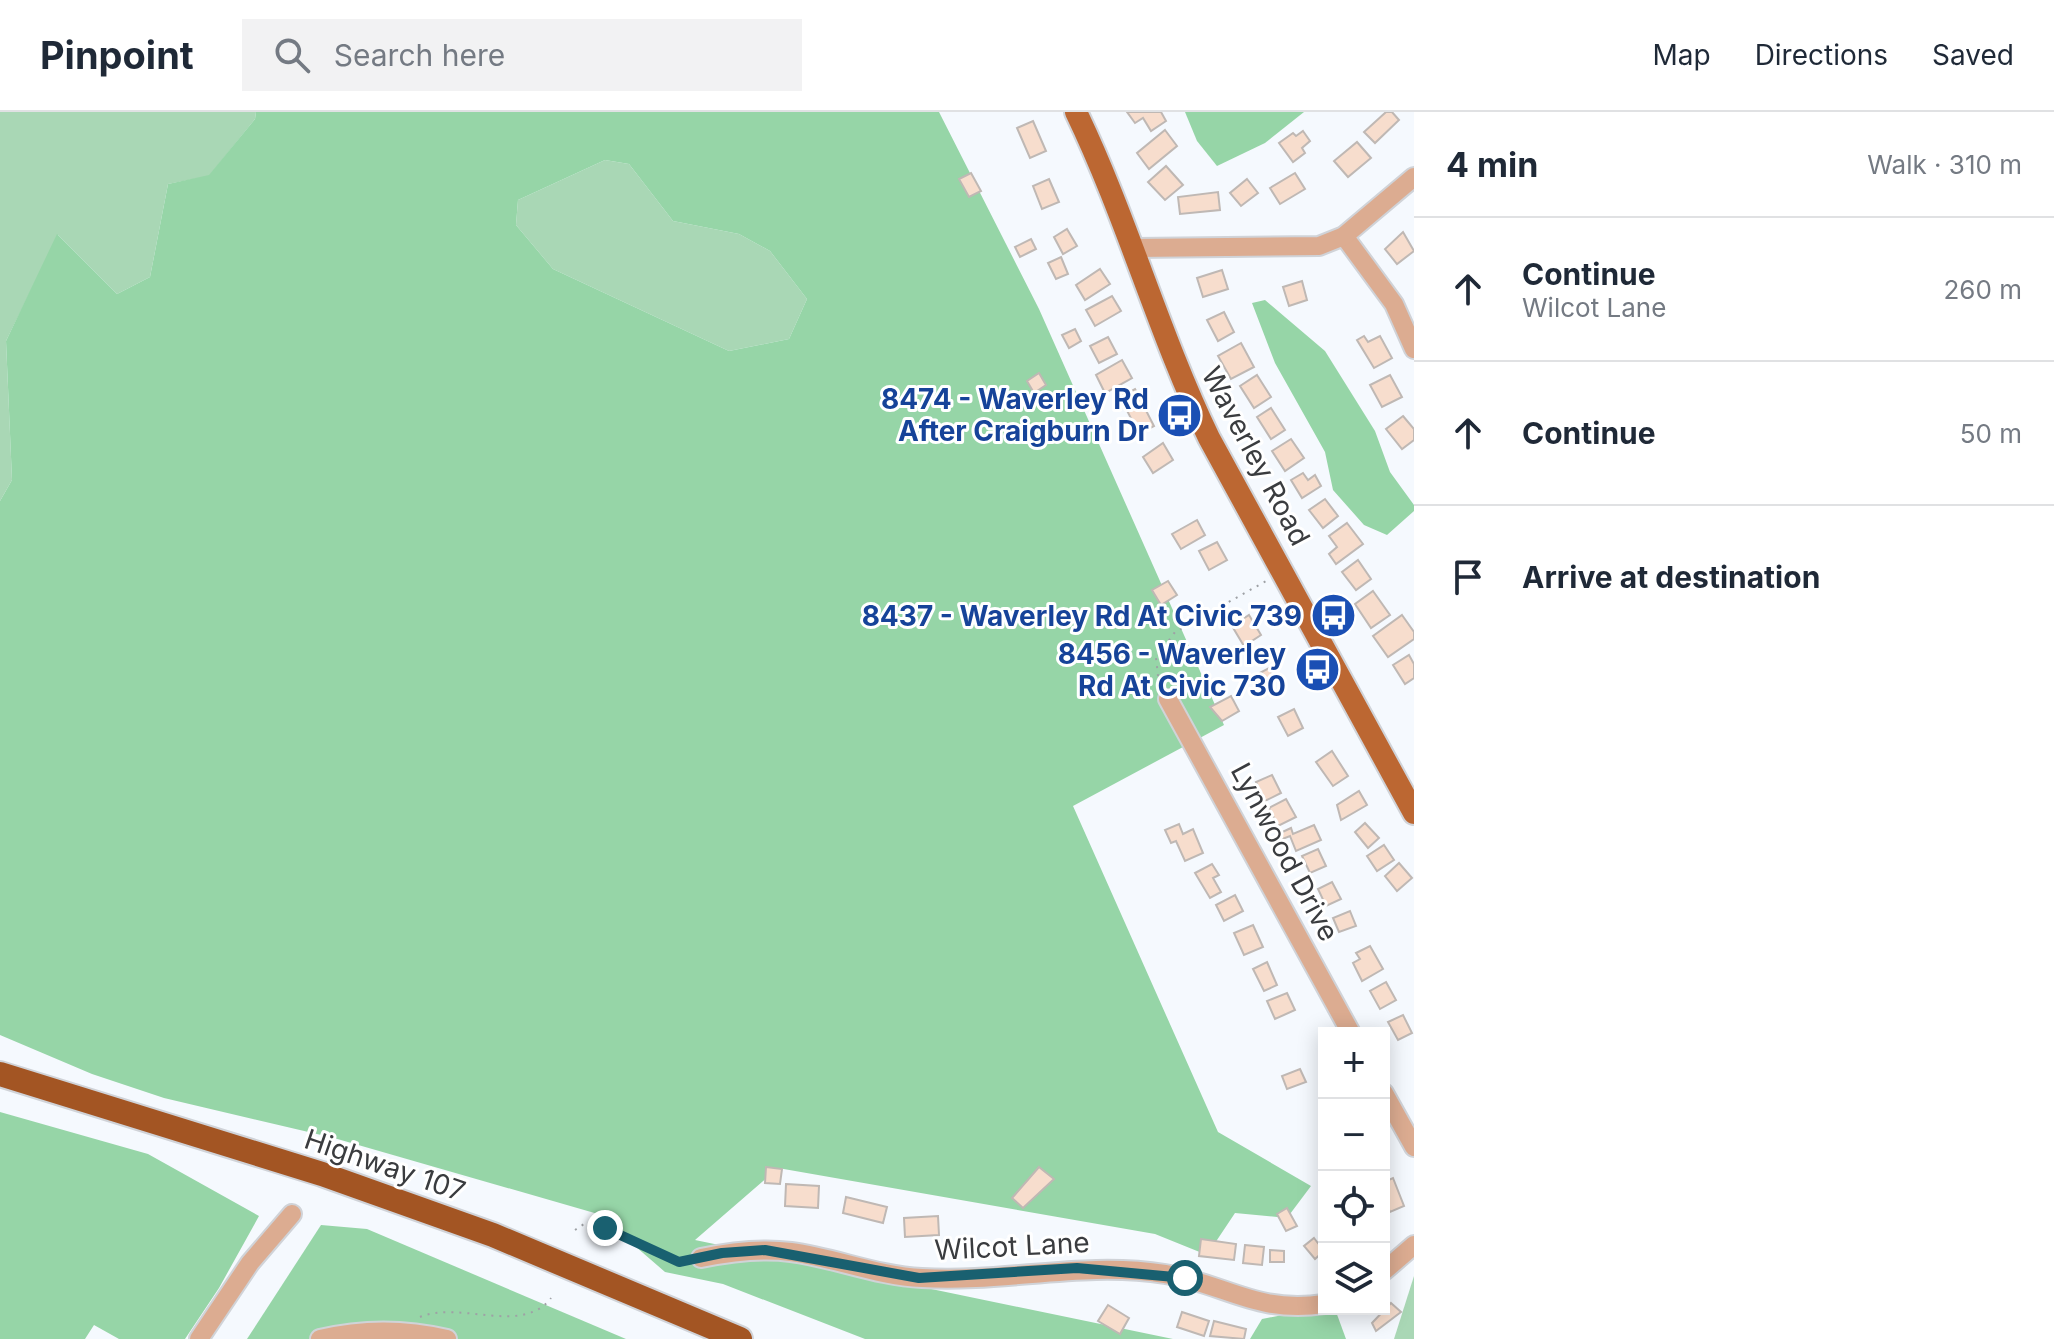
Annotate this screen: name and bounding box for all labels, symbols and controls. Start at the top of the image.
search box [242,19,802,91]
text: Pinpoint [40,32,194,78]
icon: search [270,33,314,77]
text: Search here [334,37,505,73]
text: Map [1652,38,1711,72]
text: Directions [1755,38,1888,72]
text: Saved [1932,38,2014,72]
text: 4 min [1446,144,1538,185]
text: Walk · 310 m [1867,149,2022,180]
text: Continue [1522,256,1656,292]
icon: ahead [1446,267,1490,311]
text: 260 m [1944,274,2022,305]
text: Wilcot Lane [1522,292,1666,323]
street label: Waverley Road [1195,361,1317,551]
place label: 8474 - Waverley Rd After Craigburn Dr [881,382,1149,448]
bus stop icon: 8474 - Waverley Rd After Craigburn Dr [1156,391,1204,439]
icon: ahead [1446,411,1490,455]
text: Continue [1522,415,1656,451]
text: 50 m [1960,418,2022,449]
icon: arrive [1446,555,1490,599]
text: Arrive at destination [1522,559,1820,595]
bus stop icon: 8437 - Waverley Rd At Civic 739 [1309,592,1357,640]
place label: 8437 - Waverley Rd At Civic 739 [862,599,1302,633]
place label: 8456 - Waverley Rd At Civic 730 [1058,637,1286,703]
bus stop icon: 8456 - Waverley Rd At Civic 730 [1293,646,1341,694]
street label: Lynwood Drive [1224,757,1346,947]
map controls [1318,1027,1390,1315]
button: + [1318,1027,1390,1099]
button: − [1318,1099,1390,1171]
street label: Highway 107 [300,1122,470,1208]
button: locate [1318,1171,1390,1243]
route end [587,1210,623,1246]
street label: Wilcot Lane [934,1225,1090,1267]
button: layers [1318,1243,1390,1315]
route start [1167,1260,1203,1296]

